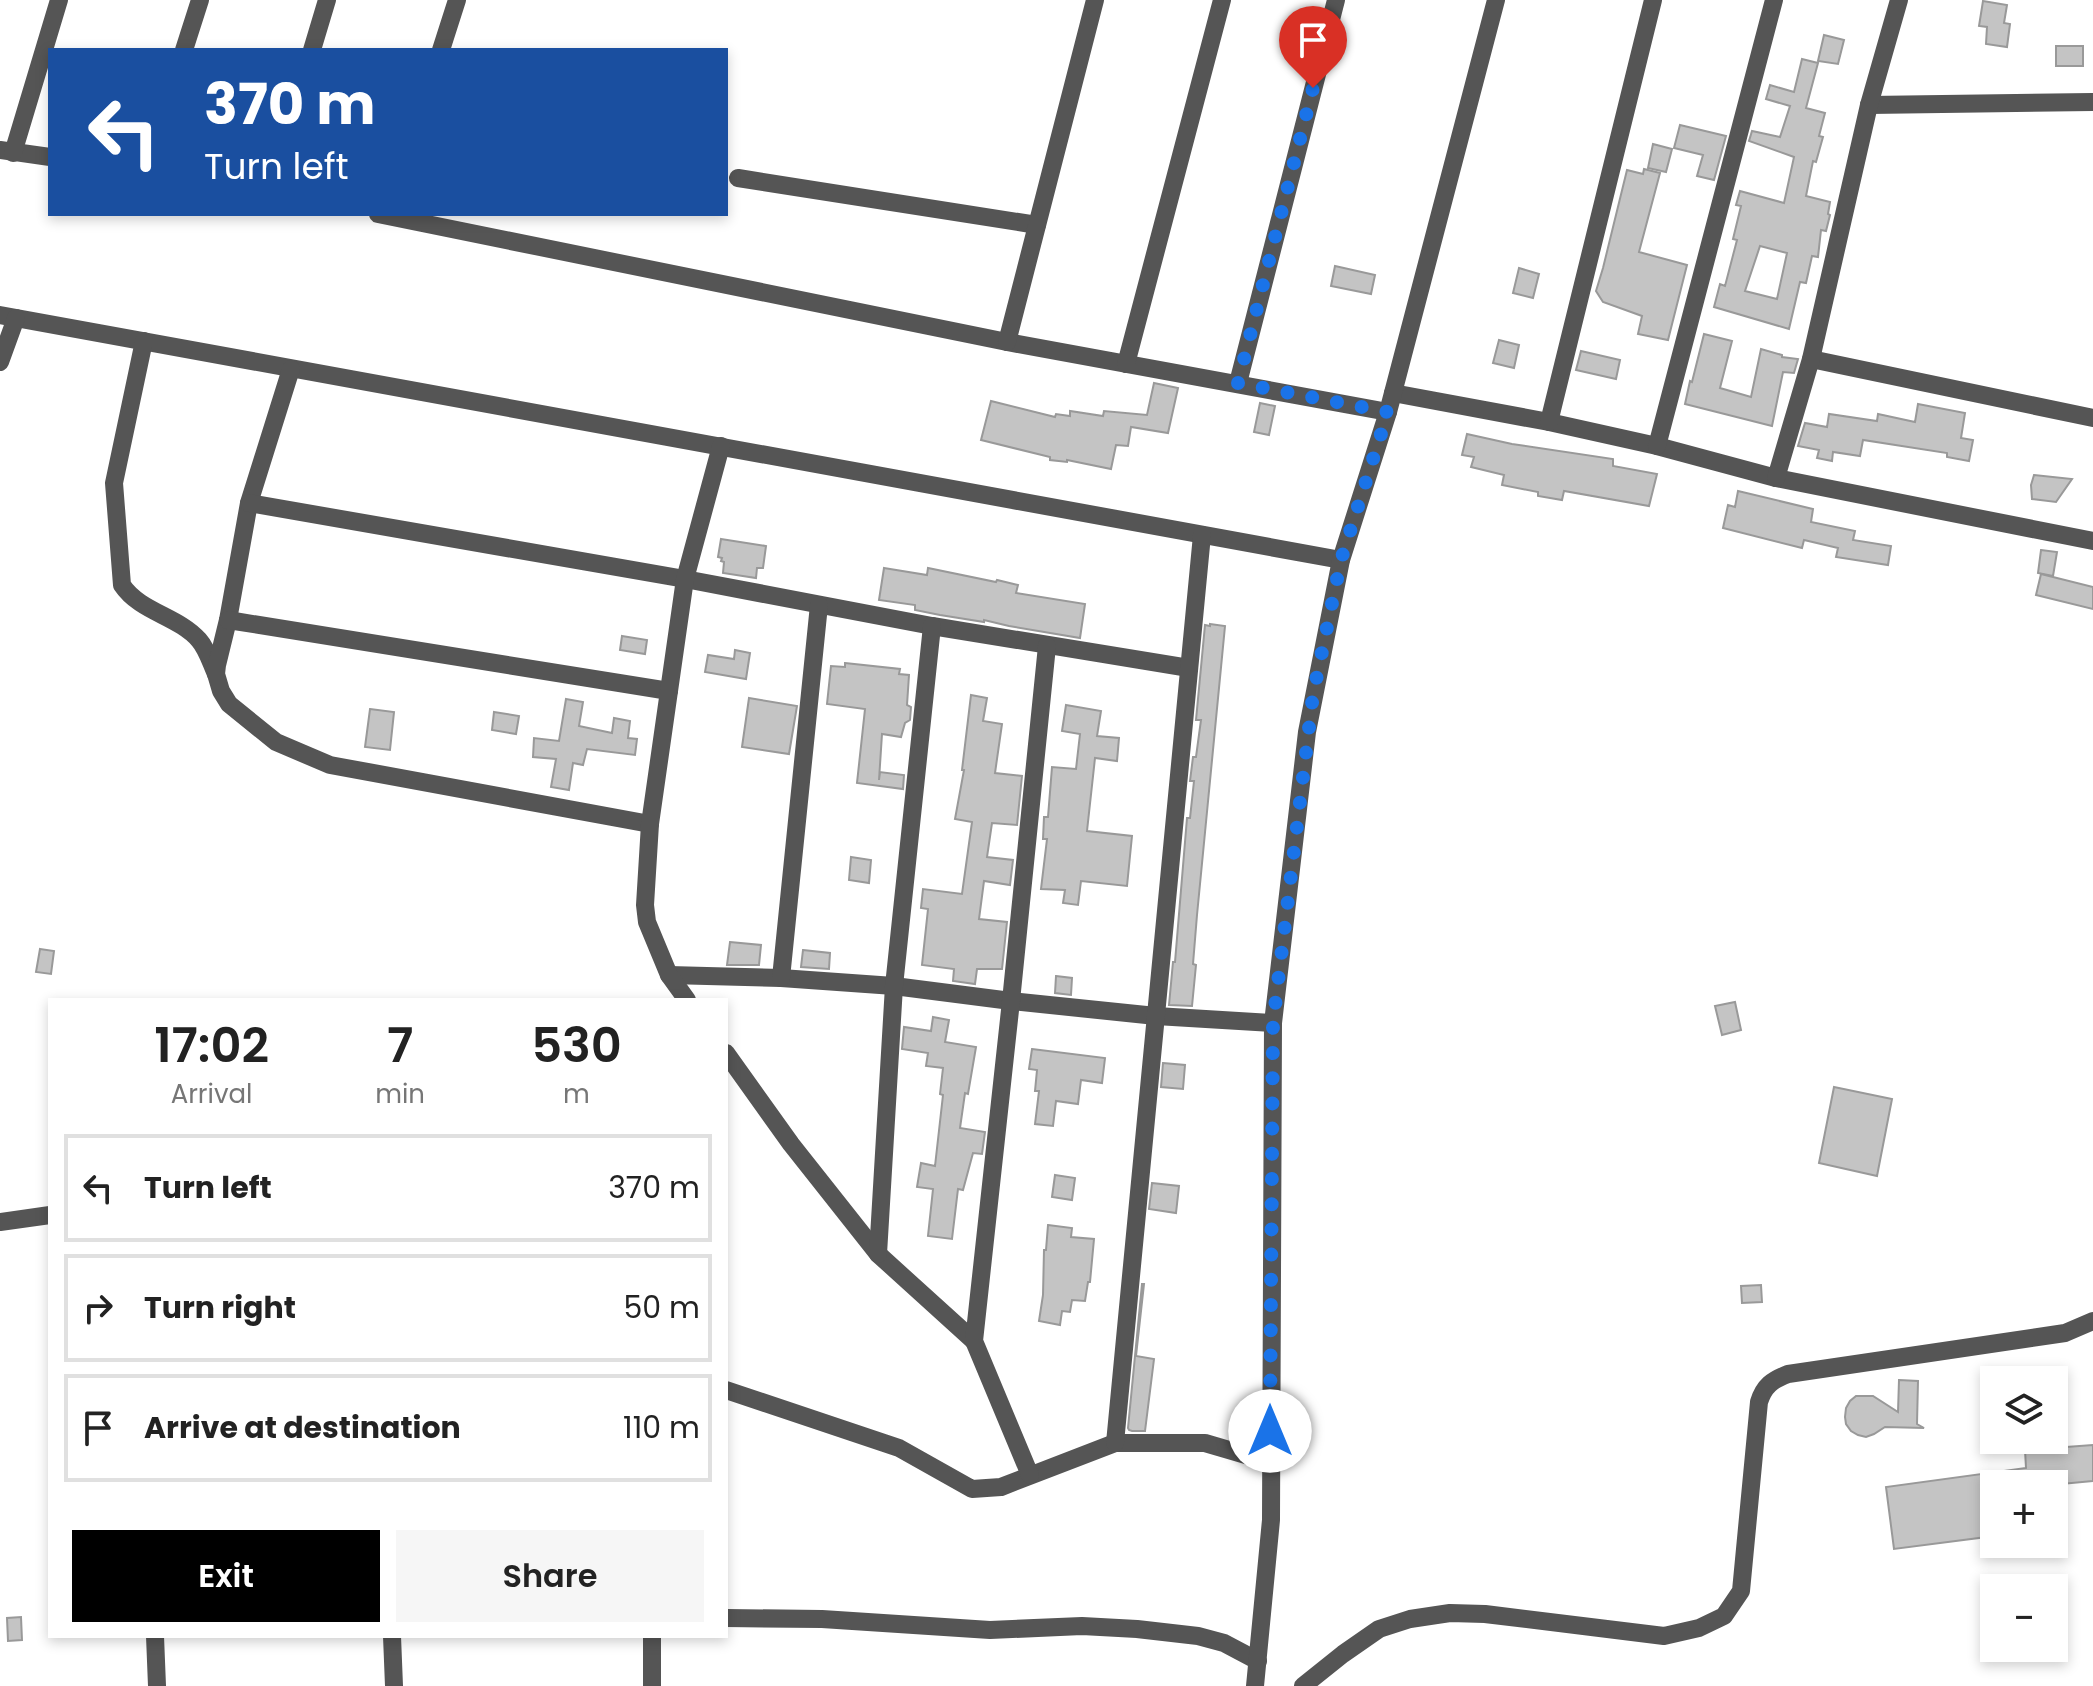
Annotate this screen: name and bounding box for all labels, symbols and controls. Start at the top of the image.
pin [1279,6,1347,88]
icon: arrive [1291,18,1335,62]
text: 370 m [204,65,376,144]
icon: left [72,80,176,184]
text: Turn left [204,141,349,192]
text: 17:02 [154,1012,269,1079]
text: 7 [387,1012,413,1079]
text: 530 [531,1012,622,1079]
text: Arrival [171,1076,253,1112]
text: min [375,1076,425,1112]
text: m [563,1076,590,1112]
icon: left [76,1166,120,1210]
text: Turn left [144,1166,272,1209]
text: 370 m [608,1166,700,1209]
icon: right [76,1286,120,1330]
text: Turn right [144,1286,296,1329]
text: 50 m [623,1286,700,1329]
map controls [1980,1366,2068,1662]
button: layers [1980,1366,2068,1454]
position arrow [1228,1389,1312,1473]
icon: arrive [76,1406,120,1450]
text: Arrive at destination [144,1406,461,1449]
text: 110 m [623,1406,700,1449]
button: + [1980,1470,2068,1558]
button: Exit [72,1530,380,1622]
button: Share [396,1530,704,1622]
button: − [1980,1574,2068,1662]

